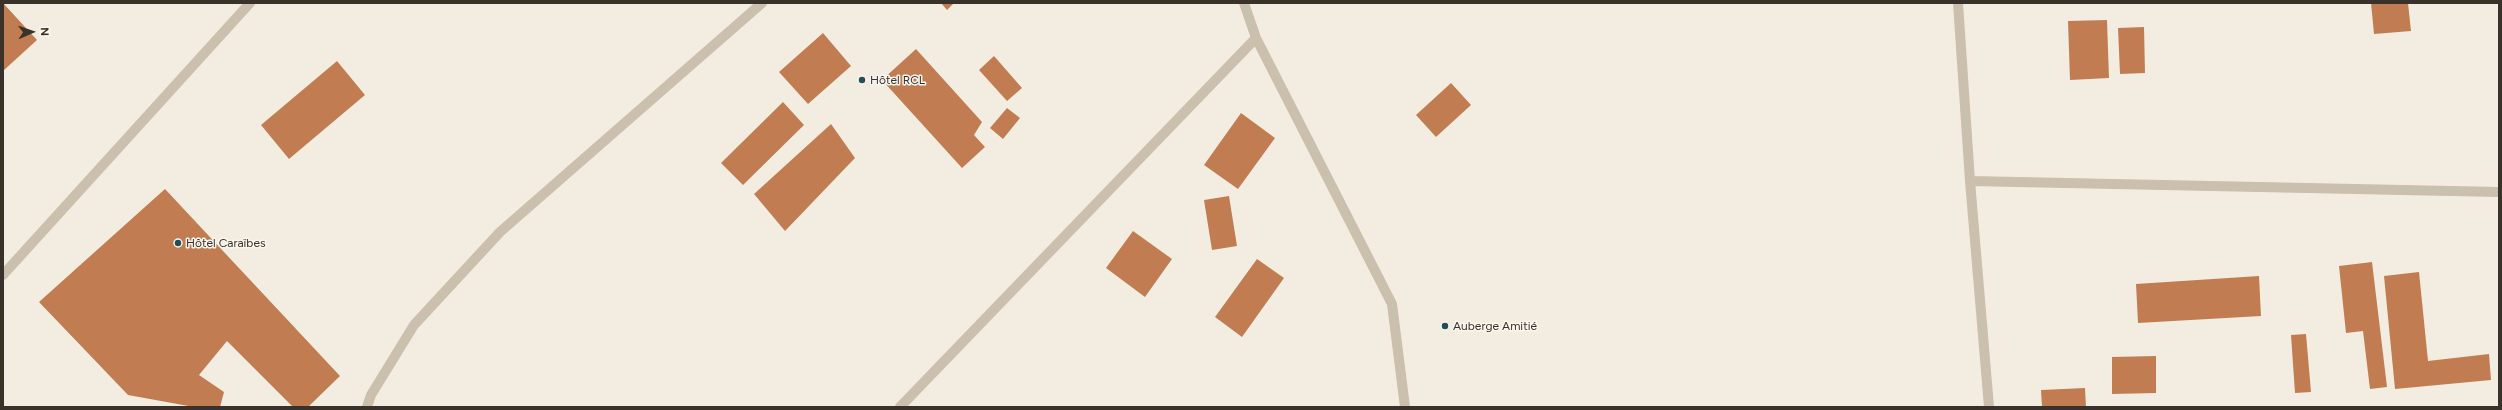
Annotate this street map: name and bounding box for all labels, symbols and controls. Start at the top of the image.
north arrow [12,12,52,52]
text: N [38,27,51,36]
place label: Hôtel RCL [870,73,925,87]
marker: Hôtel RCL [857,75,867,85]
place label: Hôtel Caraïbes [186,236,266,250]
marker: Hôtel Caraïbes [173,238,183,248]
place label: Auberge Amitié [1453,319,1537,333]
marker: Auberge Amitié [1440,321,1450,331]

